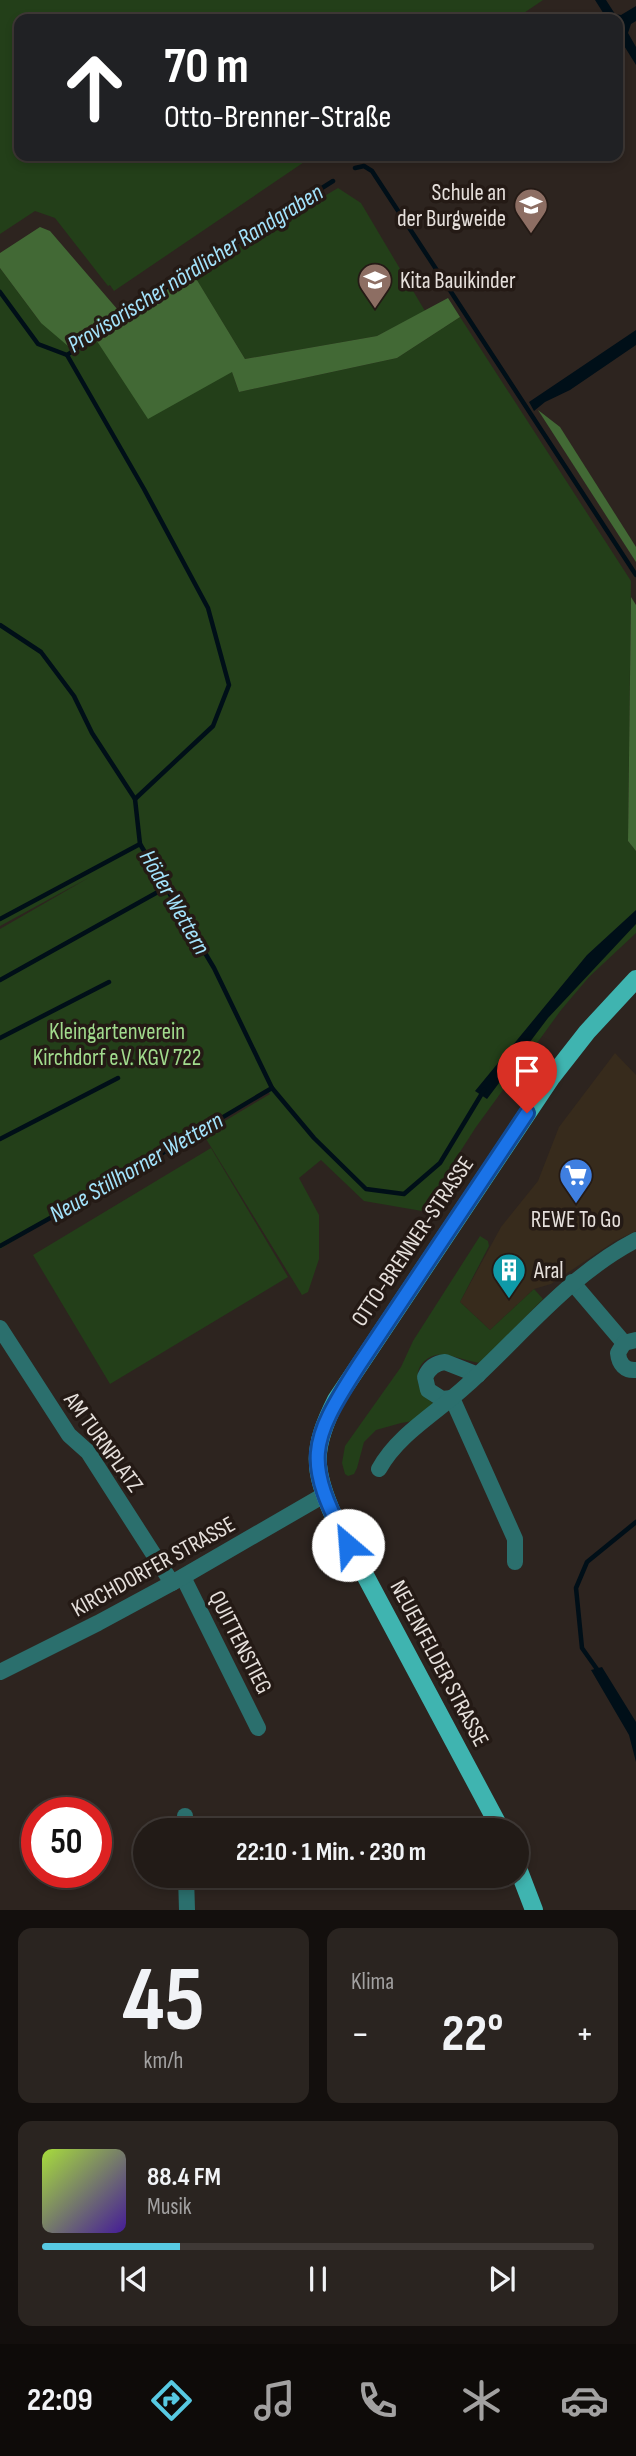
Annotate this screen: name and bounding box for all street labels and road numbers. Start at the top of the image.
street label: OTTO-BRENNER-STRASSE [346,1151,480,1332]
street label: AM TURNPLATZ [57,1386,149,1498]
street label: KIRCHDORFER STRASSE [67,1510,240,1623]
street label: NEUENFELDER STRASSE [384,1576,495,1751]
street label: QUITTENSTIEG [202,1586,278,1699]

